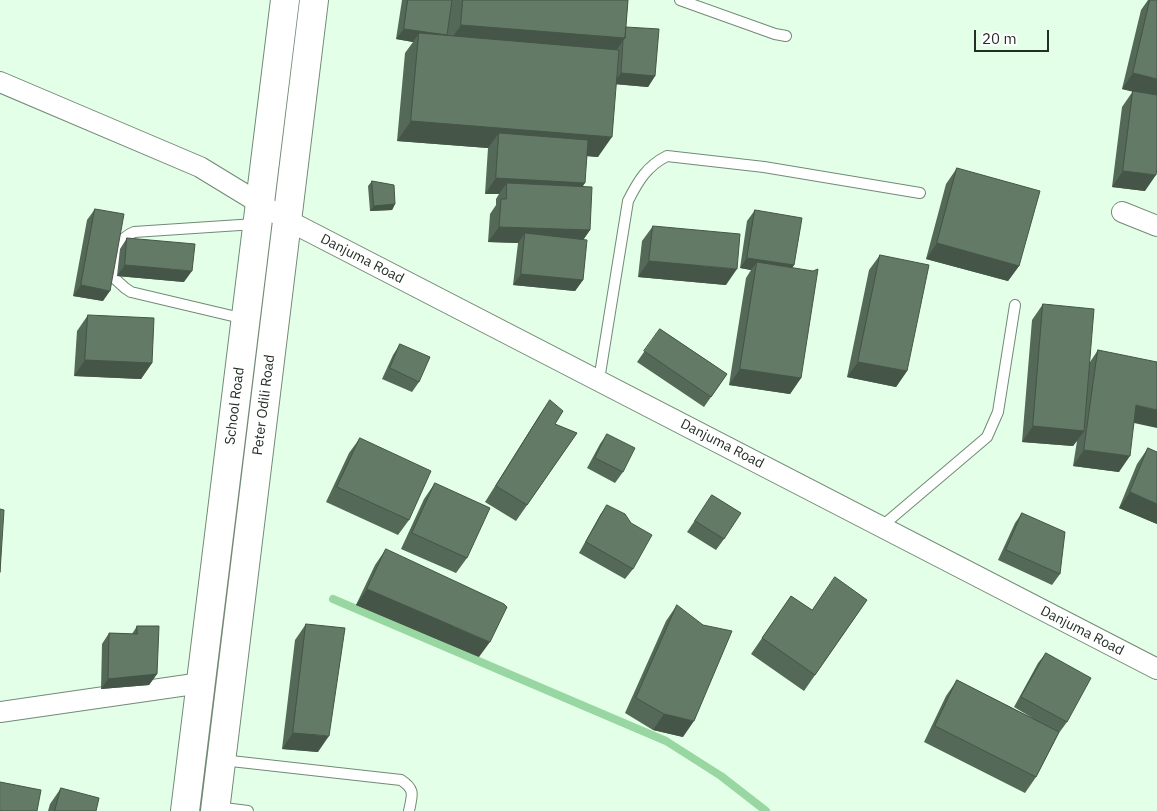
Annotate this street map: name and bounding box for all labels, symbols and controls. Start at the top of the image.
scale bar [977,20,1052,52]
text: 20 m [982,29,1017,48]
street label: Danjuma Road [317,231,407,287]
street label: Peter Odili Road [249,354,279,456]
street label: School Road [222,366,248,446]
street label: Danjuma Road [677,416,767,472]
street label: Danjuma Road [1037,603,1127,659]

